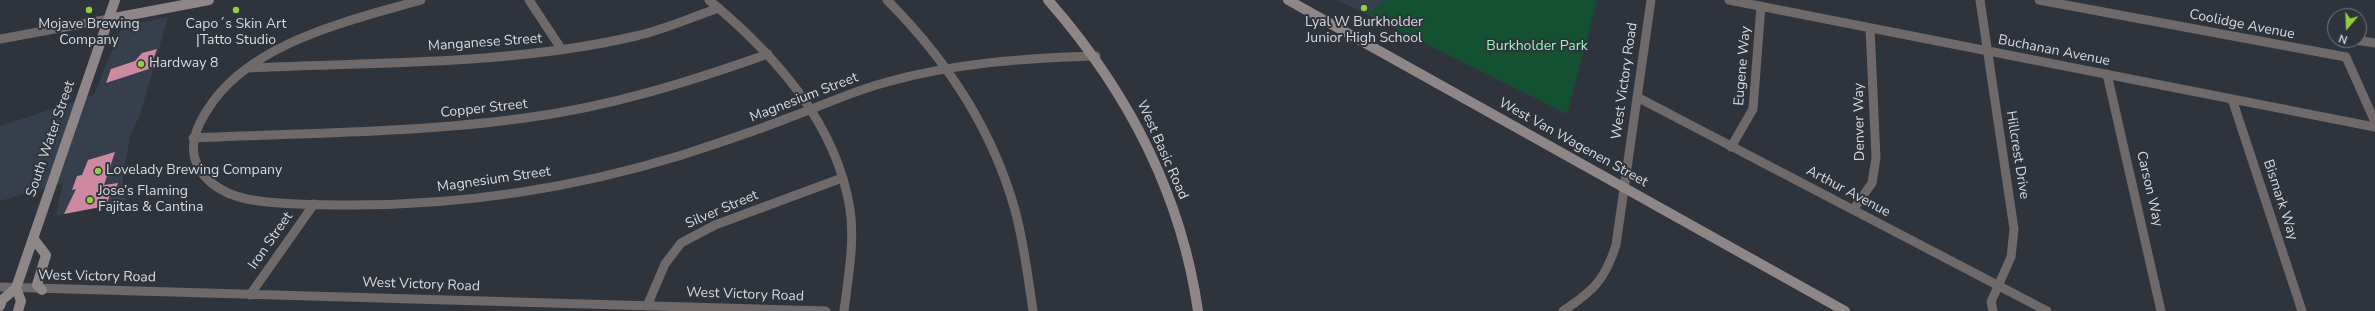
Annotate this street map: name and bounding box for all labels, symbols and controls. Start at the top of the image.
marker: Lyal W Burkholder Junior High School [1359,3,1369,13]
marker: Mojave Brewing Company [84,5,94,15]
marker: Capo´s Skin Art |Tatto Studio [231,5,241,15]
street label: Coolidge Avenue [2188,7,2296,43]
north arrow [2327,8,2367,48]
place label: Lyal W Burkholder Junior High School [1305,15,1423,48]
place label: Mojave Brewing Company [38,17,140,50]
place label: Capo´s Skin Art |Tatto Studio [186,17,286,50]
street label: West Victory Road [1608,21,1642,141]
street label: Eugene Way [1731,26,1755,106]
text: N [2337,30,2350,47]
street label: Manganese Street [427,31,543,55]
street label: Buchanan Avenue [1997,32,2111,70]
park label: Burkholder Park [1486,39,1588,55]
place label: Hardway 8 [149,56,218,72]
marker: Hardway 8 [136,59,146,69]
street label: Magnesium Street [747,70,861,126]
street label: South Water Street [23,79,79,199]
street label: Denver Way [1851,83,1869,161]
street label: West Van Wagenen Street [1496,95,1650,191]
street label: Copper Street [440,96,528,122]
street label: West Basic Road [1133,98,1191,202]
street label: Hillcrest Drive [2002,110,2032,200]
street label: Carson Way [2132,150,2166,228]
street label: Bismark Way [2259,158,2301,242]
place label: Lovelady Brewing Company [106,163,282,179]
street label: Arthur Avenue [1803,163,1893,221]
street label: Magnesium Street [436,164,552,196]
marker: Lovelady Brewing Company [93,166,103,176]
place label: Jose’s Flaming Fajitas & Cantina [98,184,203,216]
street label: Silver Street [683,187,761,233]
marker: Jose’s Flaming Fajitas & Cantina [85,195,95,205]
street label: Iron Street [245,209,297,273]
street label: West Victory Road [38,268,156,286]
street label: West Victory Road [362,275,480,295]
street label: West Victory Road [686,285,804,305]

